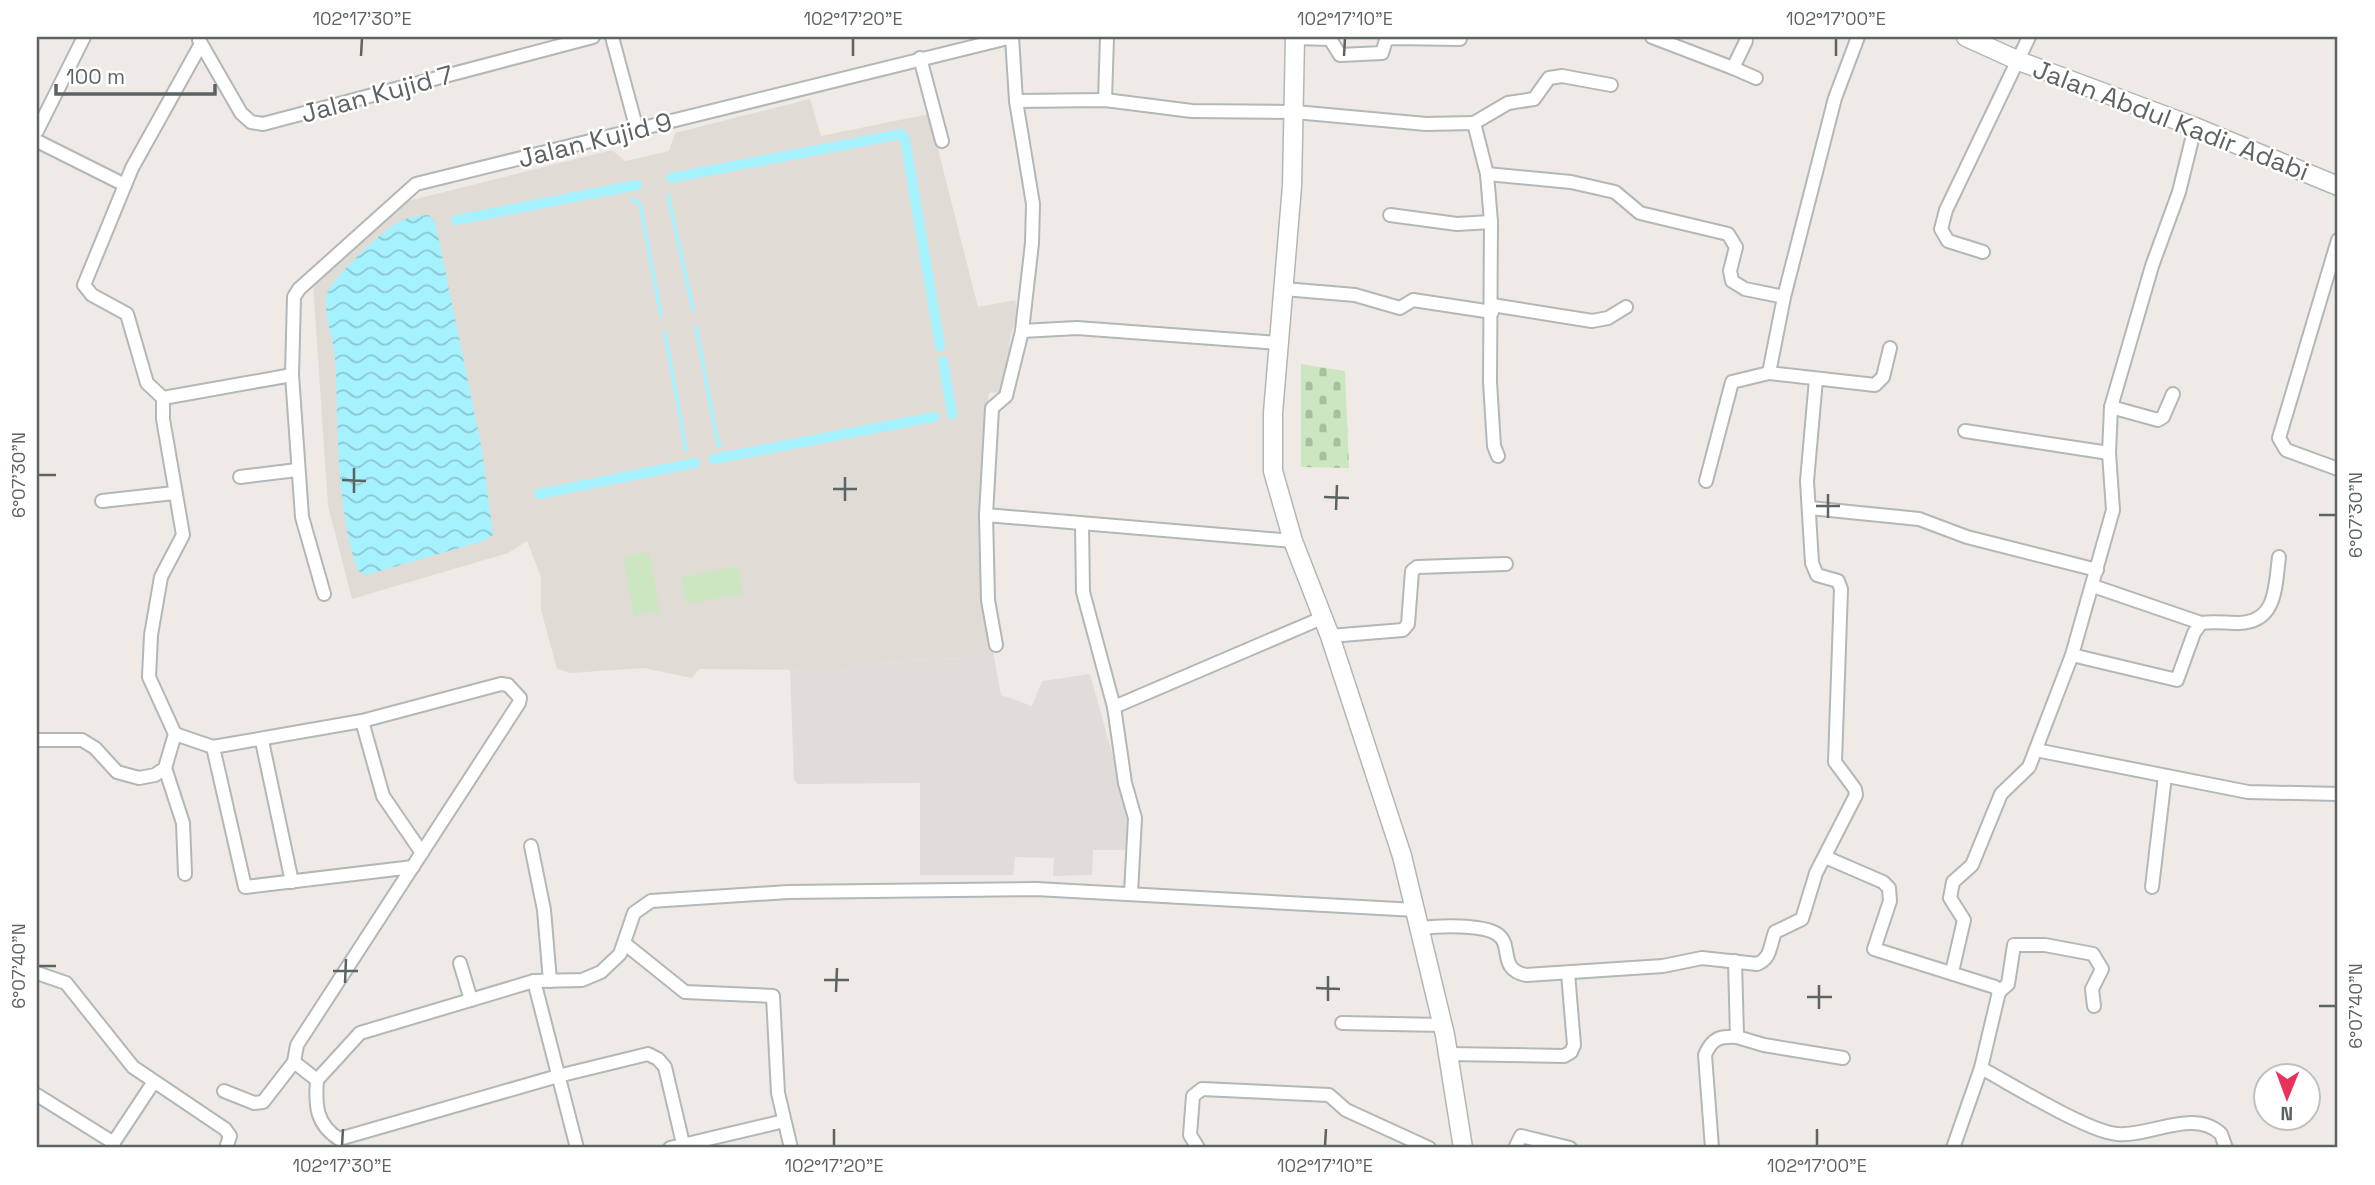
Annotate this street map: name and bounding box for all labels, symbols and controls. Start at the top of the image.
text: 102°17'30"E [312,7,412,30]
text: 102°17'20"E [803,7,903,30]
text: 102°17'10"E [1297,7,1393,30]
text: 102°17'00"E [1786,7,1886,30]
scale bar [56,52,215,96]
street label: Jalan Abdul Kadir Adabi [2028,52,2314,188]
street label: Jalan Kujid 7 [297,57,457,131]
text: 100 m [66,63,125,90]
street label: Jalan Kujid 9 [515,104,675,176]
text: 6°07'30"N [7,432,30,518]
text: 6°07'30"N [2344,472,2367,558]
text: 6°07'40"N [7,923,30,1009]
text: 6°07'40"N [2344,963,2367,1049]
north arrow [2252,1062,2322,1132]
text: N [2280,1101,2293,1126]
text: 102°17'30"E [292,1154,392,1177]
text: 102°17'20"E [784,1154,884,1177]
text: 102°17'10"E [1277,1154,1373,1177]
text: 102°17'00"E [1767,1154,1867,1177]

